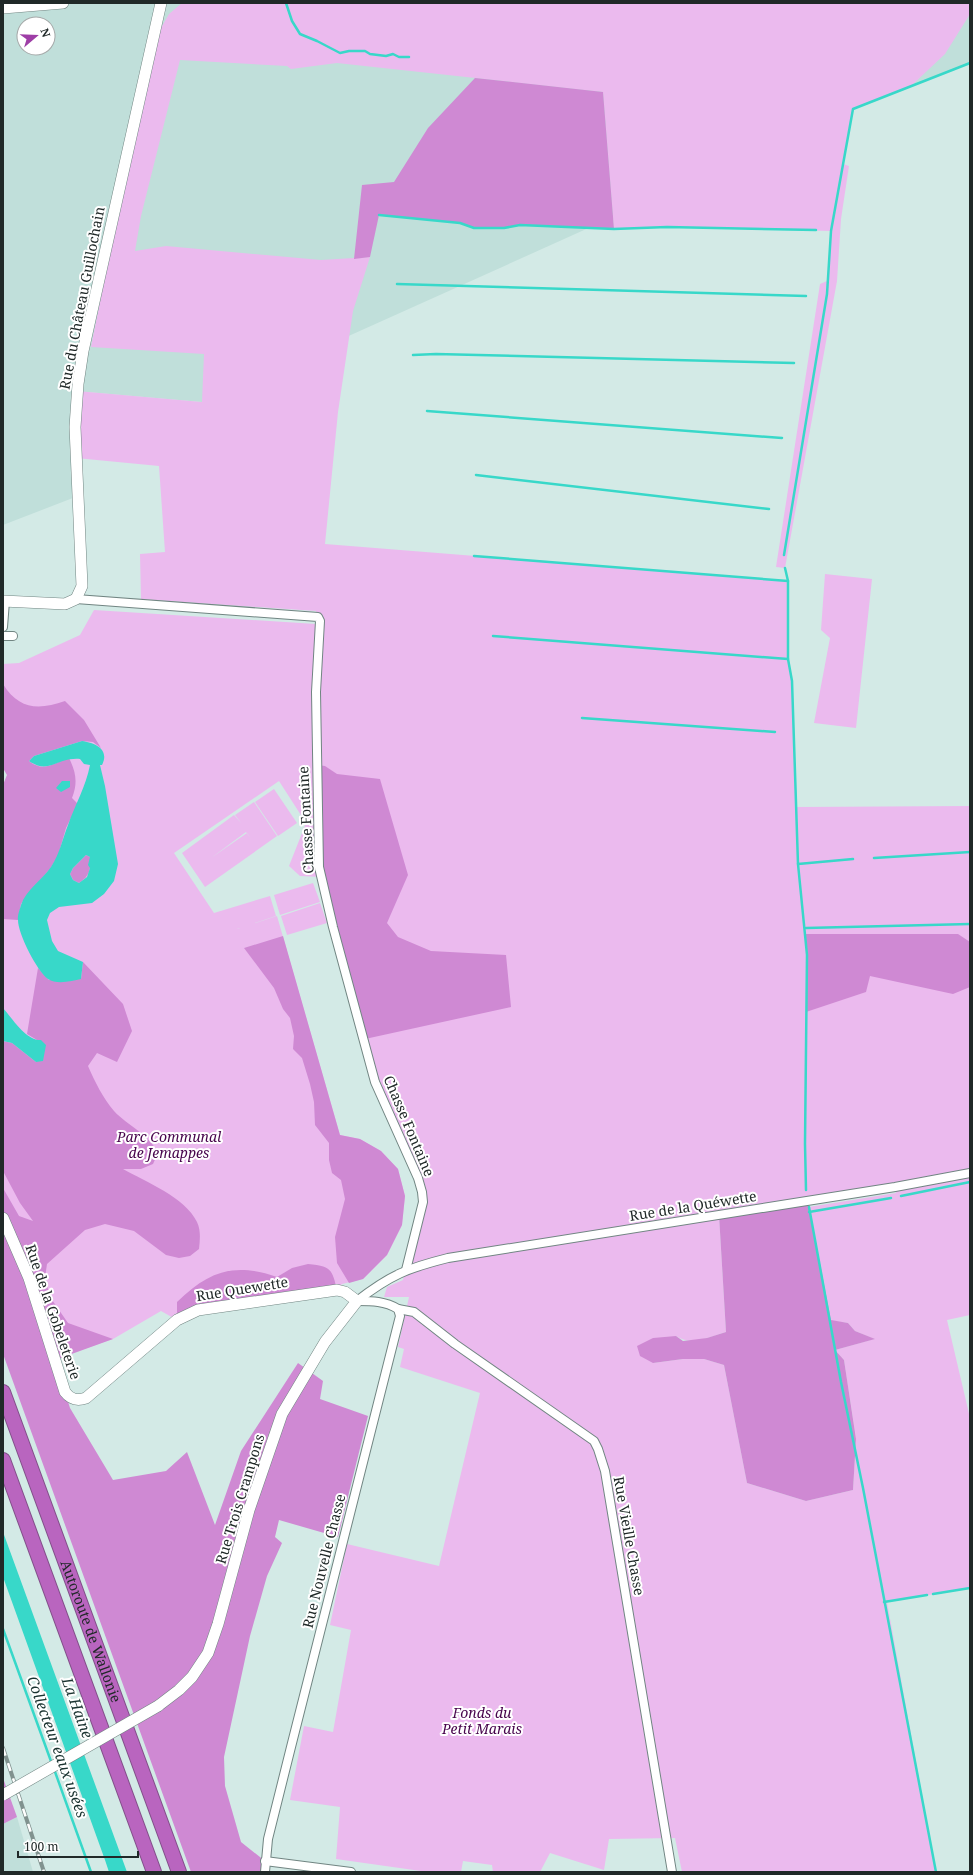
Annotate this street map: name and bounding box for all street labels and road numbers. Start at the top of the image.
street label: Rue du Château Guillochain [54,205,109,391]
street label: Chasse Fontaine [293,766,318,874]
street label: Chasse Fontaine [380,1073,439,1179]
street label: Rue de la Quéwette [628,1186,758,1225]
street label: Rue de la Gobeleterie [21,1242,86,1382]
street label: Rue Quewette [195,1272,289,1305]
street label: Rue Trois Crampons [211,1432,268,1566]
street label: Rue Vieille Chasse [610,1475,649,1597]
street label: Rue Nouvelle Chasse [298,1492,349,1630]
street label: Autoroute de Wallonie [56,1557,126,1705]

